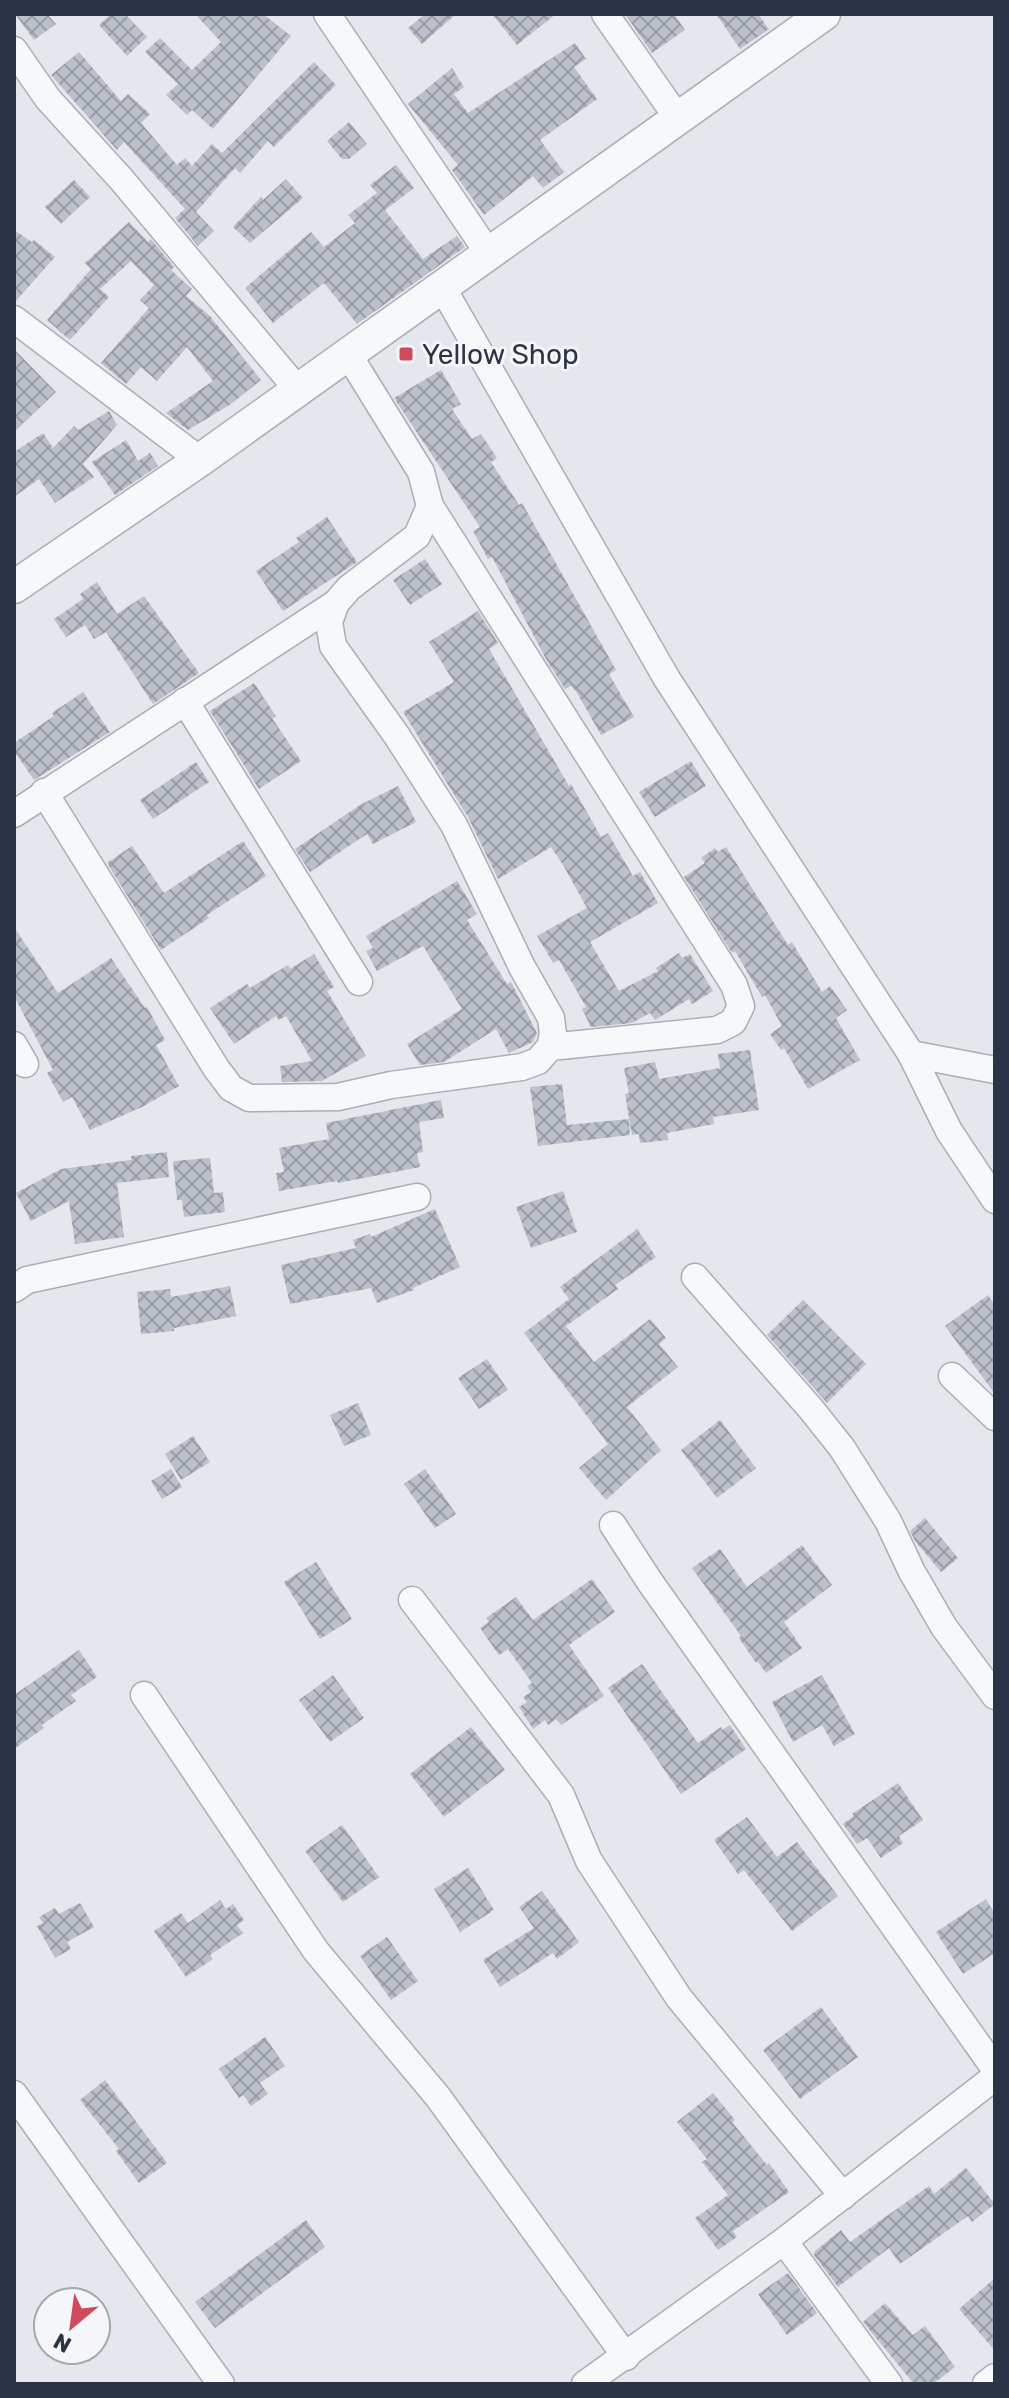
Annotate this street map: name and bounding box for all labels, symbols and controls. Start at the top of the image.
place label: Yellow Shop [422,338,579,371]
marker: Yellow Shop [397,345,415,363]
north arrow [32,2286,112,2366]
text: N [49,2327,76,2359]

